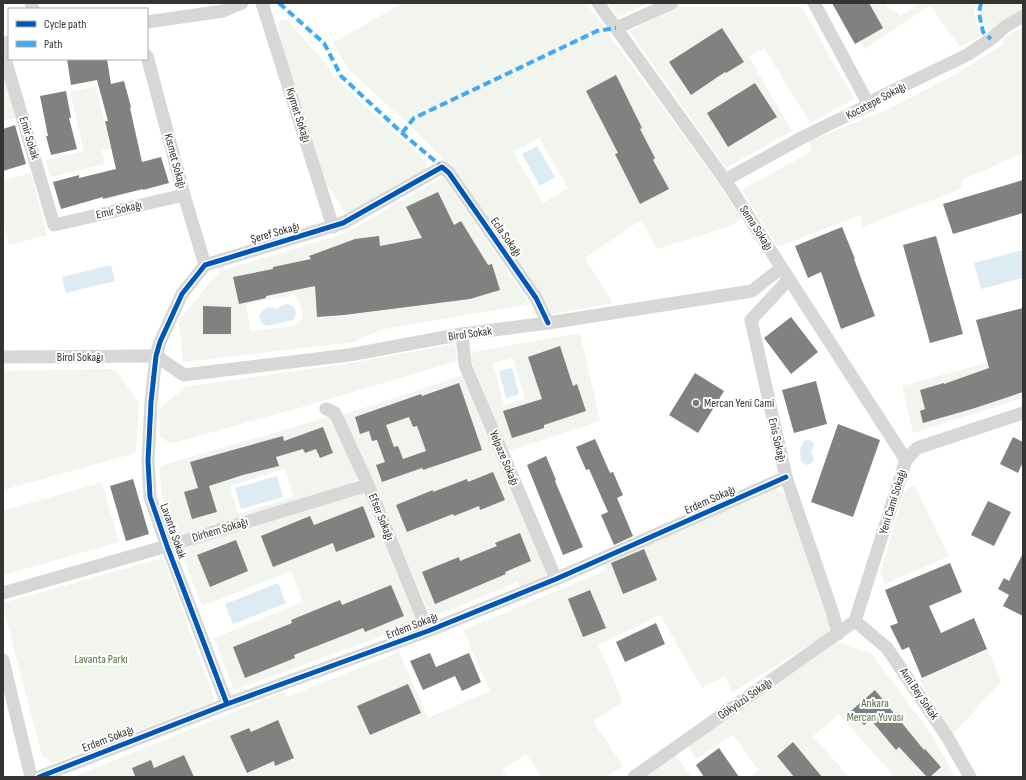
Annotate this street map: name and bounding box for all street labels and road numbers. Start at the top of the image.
street label: Kocatepe Sokağı [843,79,909,123]
street label: Kıymet Sokağı [282,86,314,144]
street label: Emir Sokak [15,115,43,162]
street label: Kısmet Sokağı [160,132,190,190]
street label: Emir Sokağı [95,197,143,223]
street label: Sema Sokağı [736,203,776,253]
street label: Ecla Sokağı [487,214,525,260]
street label: Şeref Sokağı [249,219,301,247]
street label: Birol Sokak [447,323,493,344]
street label: Birol Sokağı [57,350,103,365]
street label: Enis Sokağı [765,416,789,464]
street label: Yelpaze Sokağı [486,428,522,488]
street label: Yeni Cami Sokağı [876,468,910,536]
street label: Erdem Sokağı [682,482,738,518]
street label: Efser Sokağı [365,491,397,543]
street label: Lavanta Sokak [157,501,190,561]
street label: Dirhem Sokağı [190,514,250,546]
street label: Erdem Sokağı [384,609,440,643]
street label: Avni Bey Sokak [896,664,942,723]
street label: Gökyüzü Sokağı [715,675,775,723]
street label: Erdem Sokağı [80,722,136,756]

